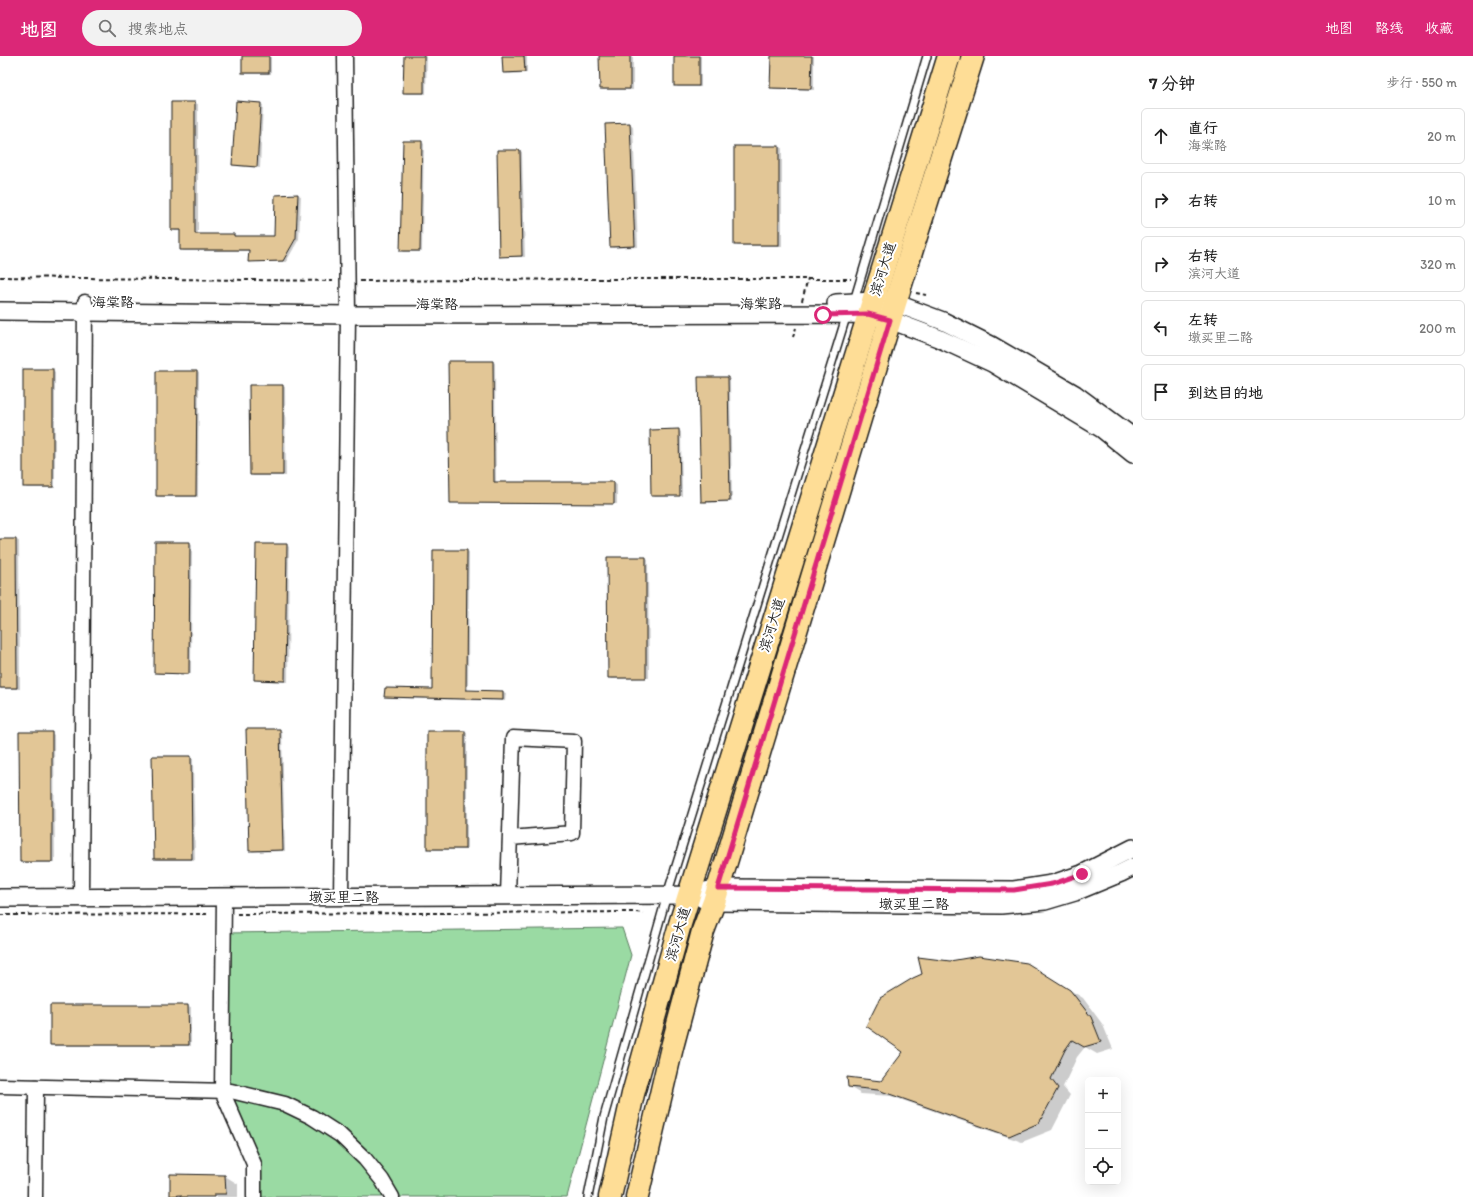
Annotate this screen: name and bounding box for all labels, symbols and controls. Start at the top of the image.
search box [82,10,362,46]
icon: search [96,17,118,39]
text: 地图 [20,18,58,41]
text: 搜索地点 [128,20,188,38]
text: 地图 [1325,20,1353,37]
text: 路线 [1375,20,1403,37]
text: 收藏 [1425,20,1453,37]
text: 7 分钟 [1149,73,1195,93]
text: 步行 · 550 m [1387,75,1457,90]
text: 直行 [1188,119,1218,137]
icon: ahead [1150,125,1172,147]
text: 20 m [1427,129,1456,144]
text: 海棠路 [1188,138,1227,153]
icon: right [1150,189,1172,211]
text: 右转 [1188,192,1218,210]
text: 10 m [1428,193,1456,208]
street label: 滨河大道 [867,240,899,298]
text: 右转 [1188,247,1218,265]
icon: right [1150,253,1172,275]
text: 320 m [1420,257,1456,272]
text: 滨河大道 [1188,266,1240,281]
street label: 海棠路 [92,294,134,311]
street label: 海棠路 [740,295,782,313]
street label: 海棠路 [416,296,458,313]
route start [814,306,832,324]
text: 左转 [1188,311,1218,329]
icon: left [1150,317,1172,339]
text: 200 m [1419,321,1456,336]
text: 墩买里二路 [1188,330,1253,345]
icon: arrive [1150,381,1172,403]
text: 到达目的地 [1188,384,1263,402]
street label: 滨河大道 [756,596,788,654]
route end [1073,865,1091,883]
street label: 墩买里二路 [309,889,379,906]
street label: 墩买里二路 [879,896,949,913]
street label: 滨河大道 [662,905,694,963]
map controls [1085,1077,1121,1185]
button: + [1085,1077,1121,1113]
button: − [1085,1113,1121,1149]
button: locate [1085,1149,1121,1185]

